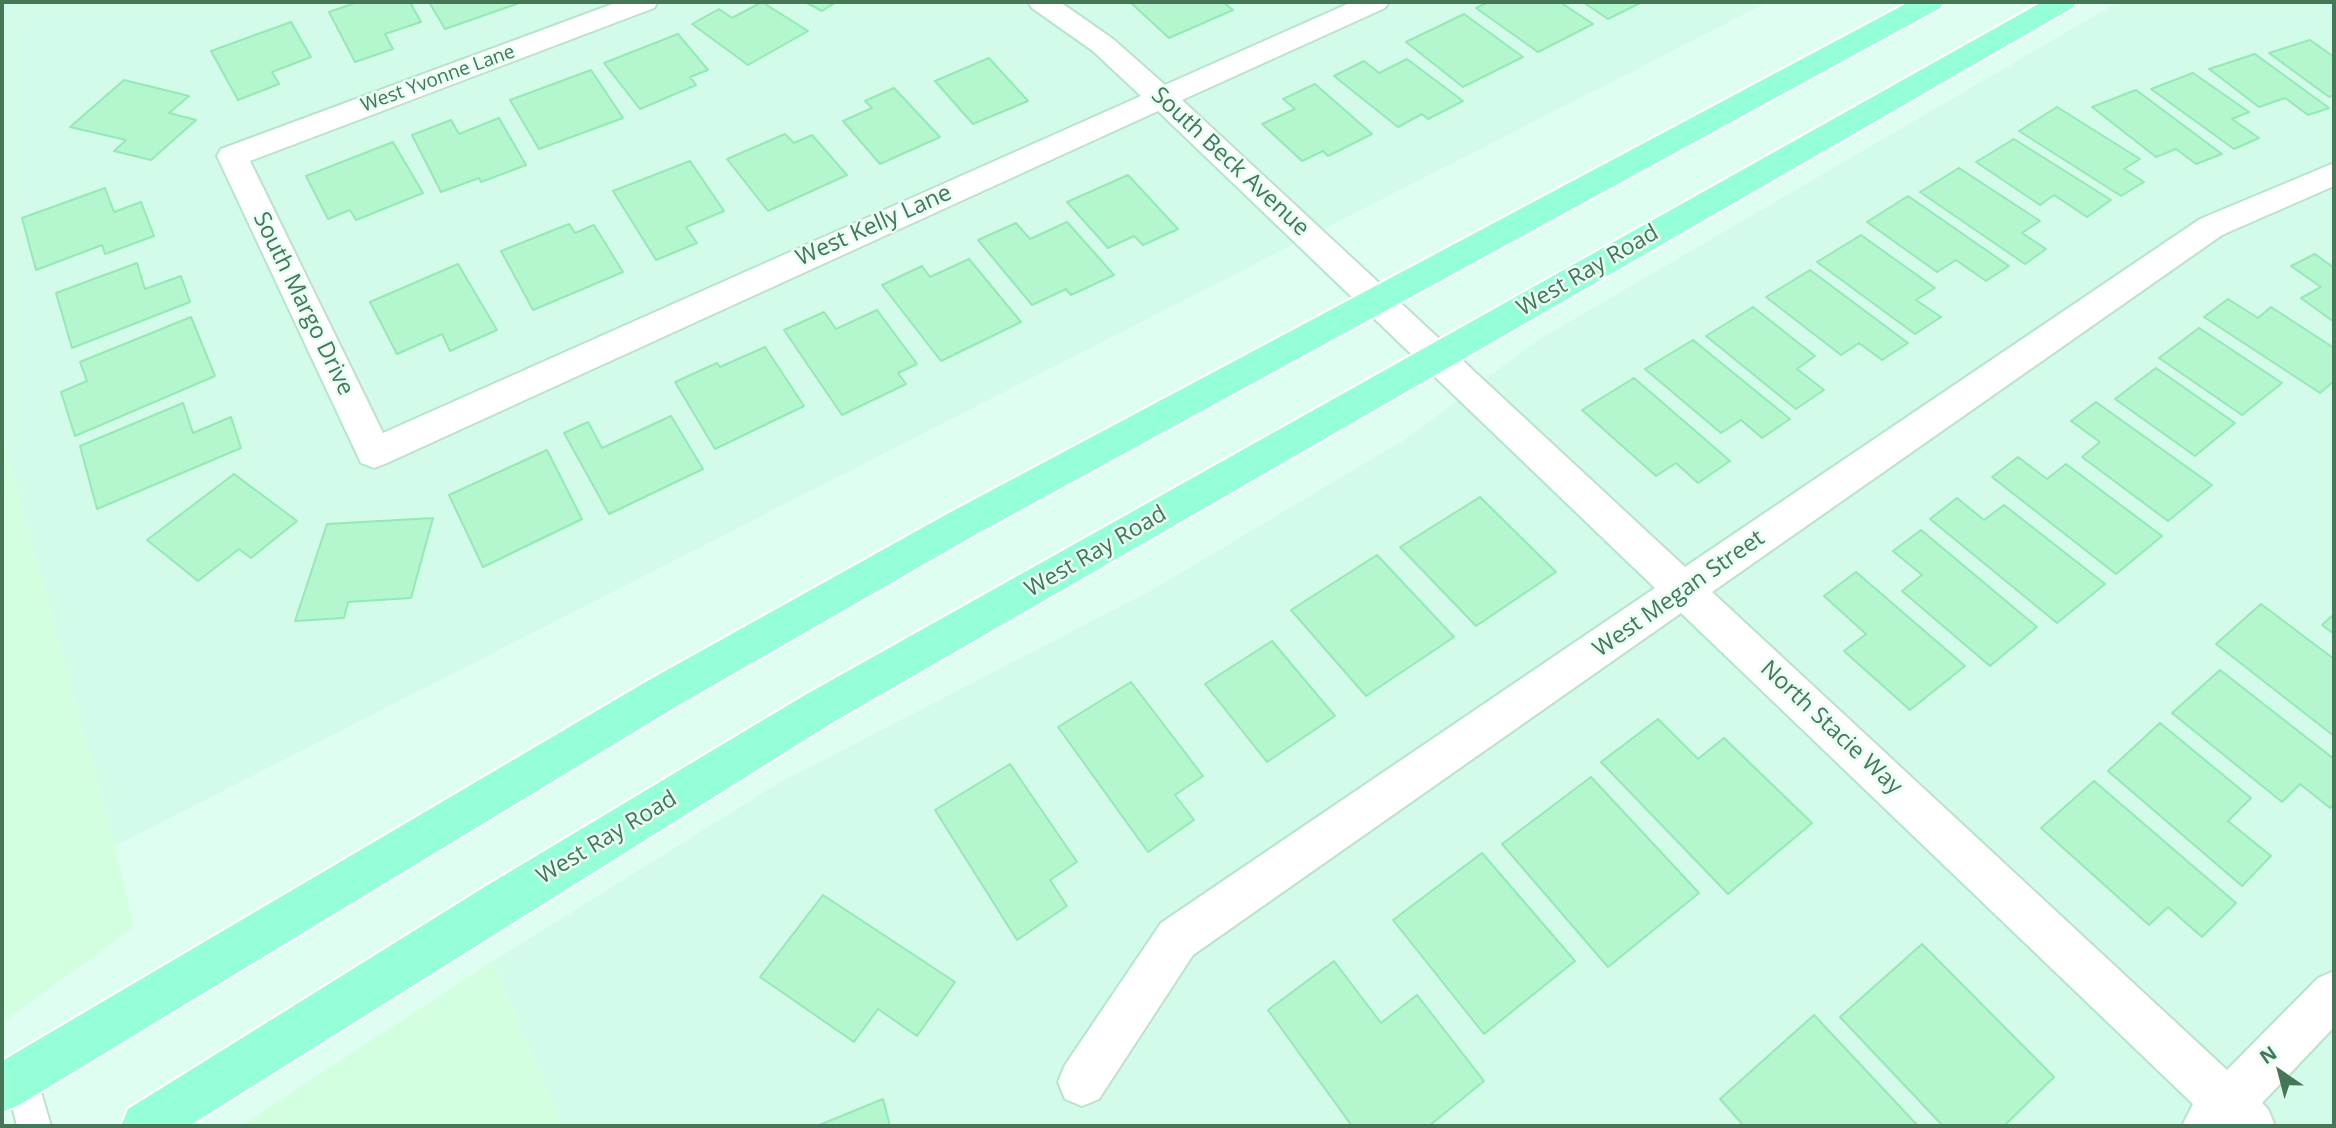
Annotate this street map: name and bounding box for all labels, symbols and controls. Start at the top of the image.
street label: West Yvonne Lane [358,41,518,117]
street label: South Beck Avenue [1145,82,1315,242]
street label: West Kelly Lane [792,179,956,273]
street label: South Margo Drive [247,208,359,400]
street label: West Ray Road [1512,219,1664,323]
street label: West Ray Road [1020,500,1172,604]
street label: West Megan Street [1588,525,1770,663]
street label: North Stacie Way [1754,655,1908,801]
street label: West Ray Road [532,785,682,891]
north arrow [2245,1037,2315,1107]
text: N [2254,1040,2282,1070]

